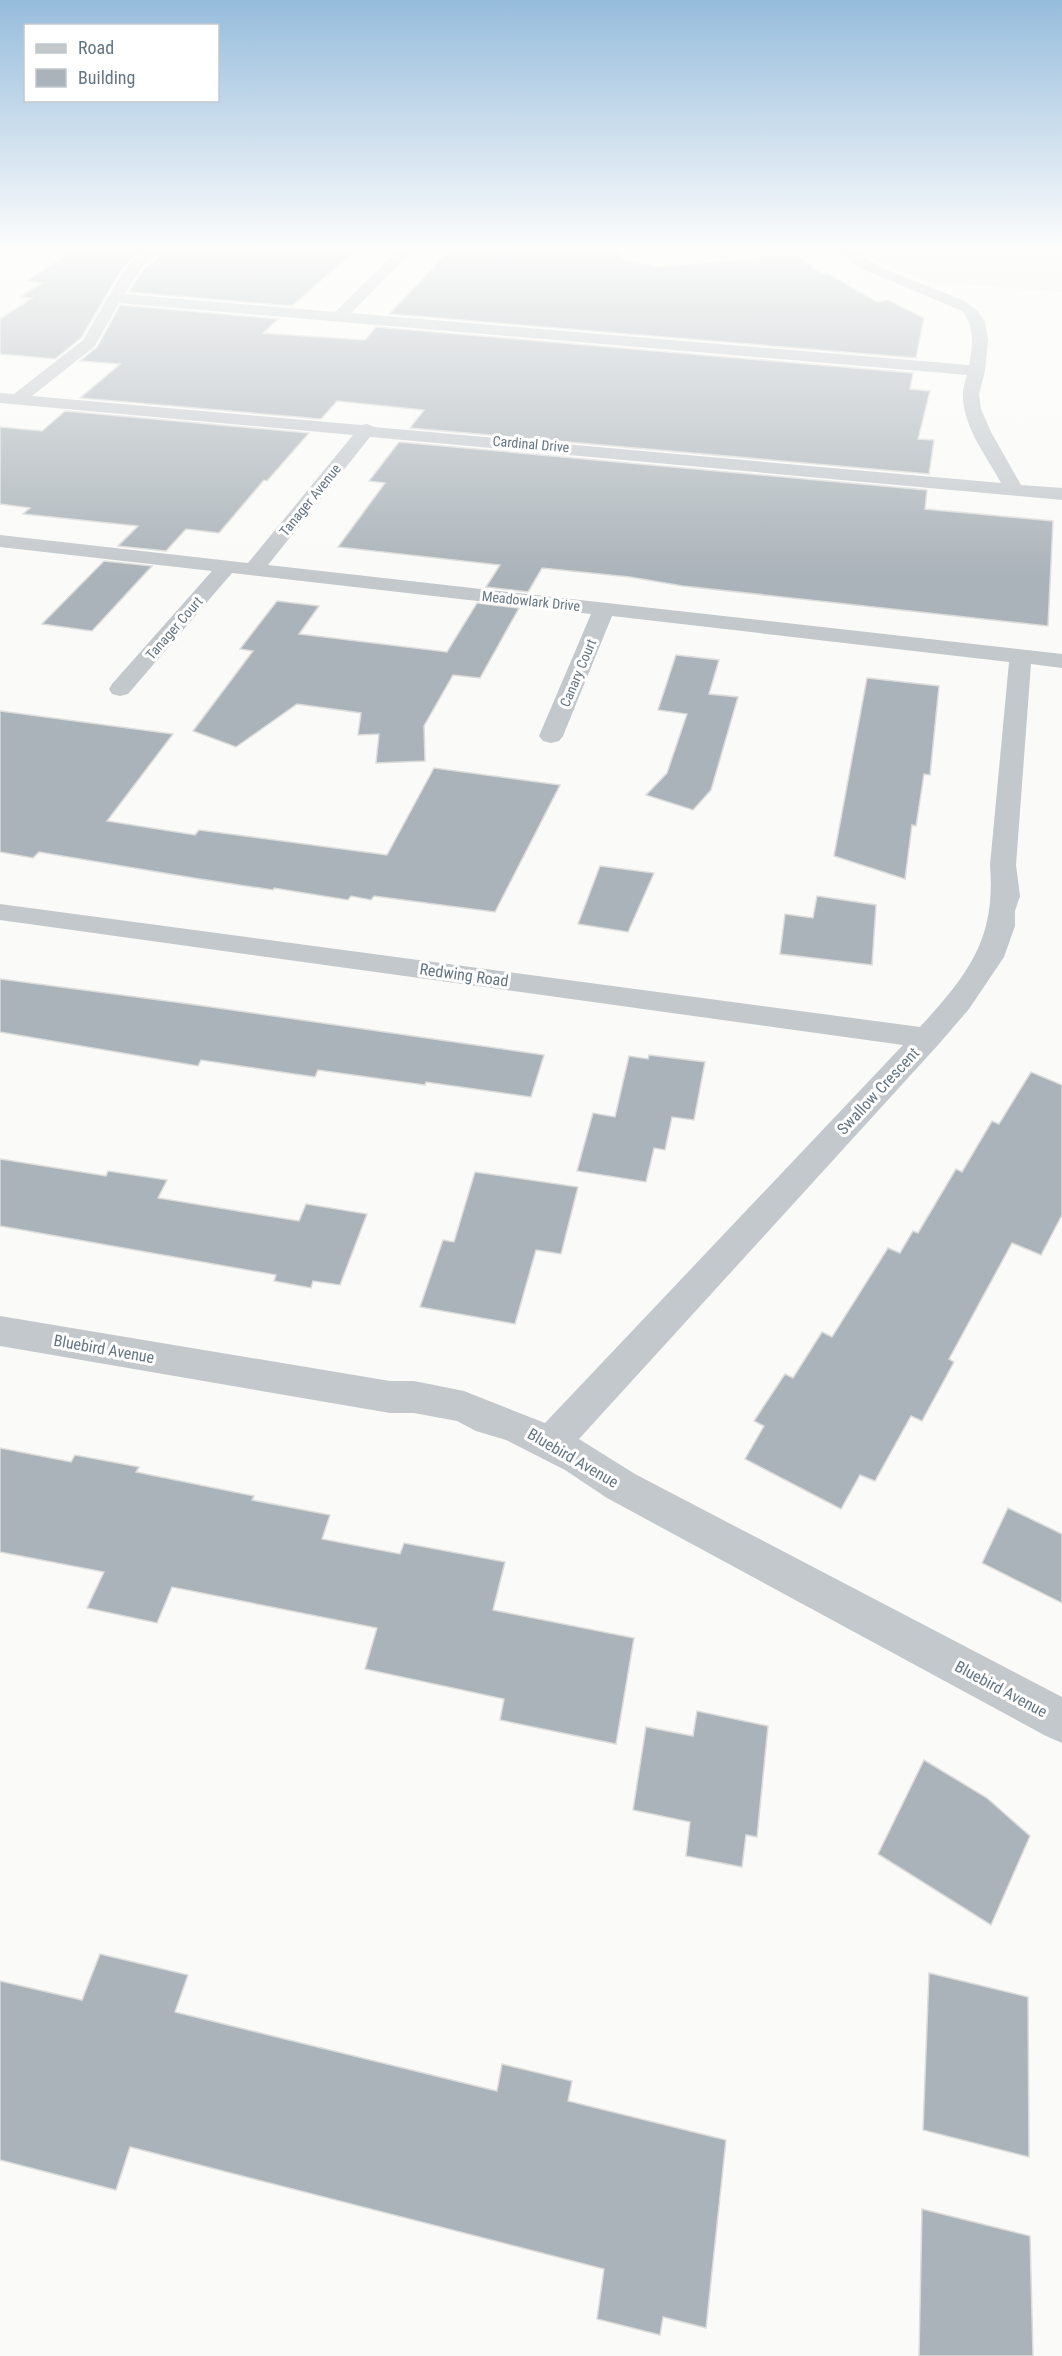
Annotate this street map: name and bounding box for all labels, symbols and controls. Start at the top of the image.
legend [24,24,219,102]
text: Road [78,37,114,58]
text: Building [78,67,135,88]
street label: Cardinal Drive [492,433,570,455]
street label: Tanager Avenue [276,460,344,539]
street label: Meadowlark Drive [481,588,581,614]
street label: Tanager Court [142,593,206,663]
street label: Canary Court [557,637,599,709]
street label: Redwing Road [418,959,510,991]
street label: Swallow Crescent [833,1043,923,1138]
street label: Bluebird Avenue [52,1331,156,1367]
street label: Bluebird Avenue [524,1424,622,1492]
street label: Bluebird Avenue [952,1657,1050,1721]

